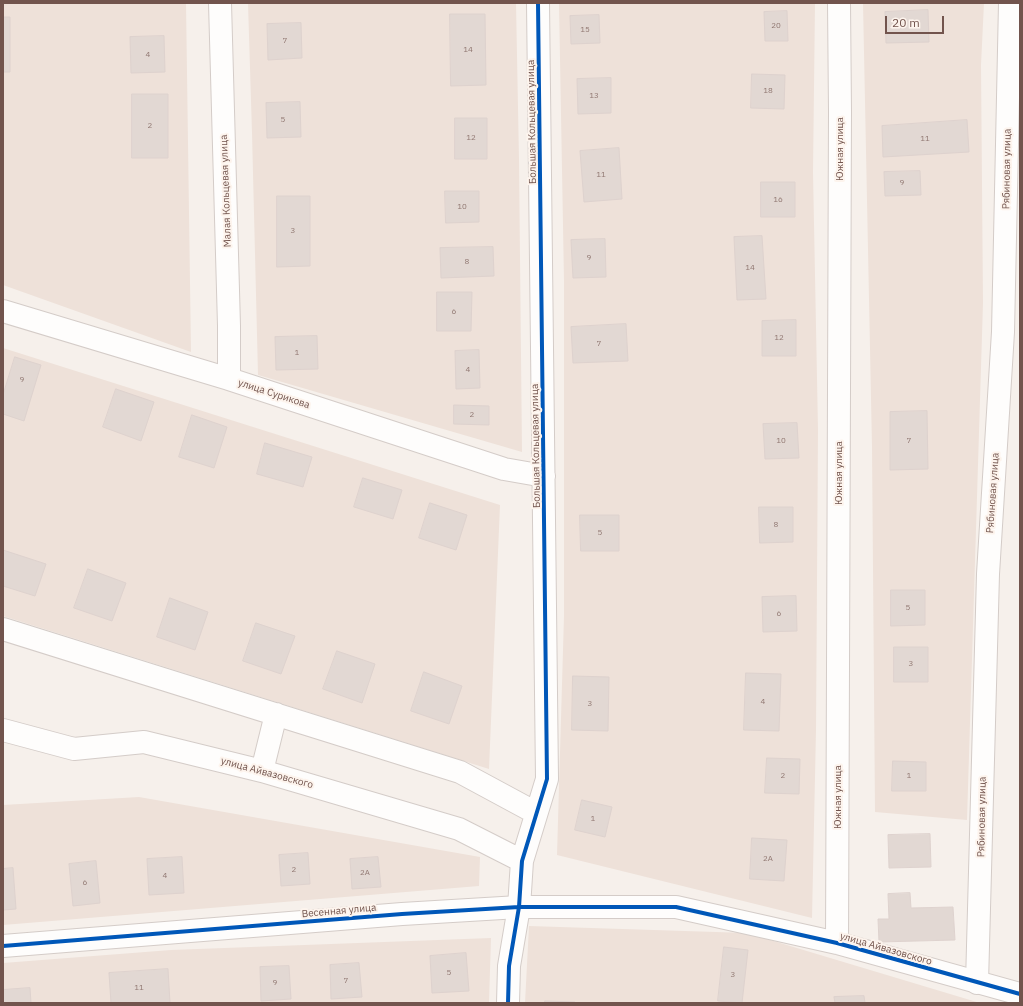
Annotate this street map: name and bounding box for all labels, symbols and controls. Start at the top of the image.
scale bar [887,8,946,34]
text: 20 m [892,15,920,30]
house number: 20 [771,21,781,31]
house number: 15 [580,25,590,35]
house number: 7 [283,36,287,46]
house number: 14 [463,45,473,55]
house number: 4 [146,50,150,60]
street label: Большая Кольцевая улица [525,60,539,184]
house number: 18 [763,86,773,96]
house number: 13 [589,91,599,101]
house number: 5 [281,115,285,125]
street label: Южная улица [834,117,846,181]
house number: 2 [148,121,152,131]
street label: Рябиновая улица [1000,129,1014,209]
house number: 12 [466,133,476,143]
street label: Малая Кольцевая улица [218,134,234,248]
house number: 11 [920,134,930,144]
house number: 11 [596,170,606,180]
house number: 9 [900,178,904,188]
house number: 16 [773,195,783,205]
house number: 10 [457,202,467,212]
house number: 3 [291,226,295,236]
house number: 9 [587,253,591,263]
house number: 8 [465,257,469,267]
house number: 14 [745,263,755,273]
house number: 6 [452,307,456,317]
house number: 12 [774,333,784,343]
house number: 7 [597,339,601,349]
house number: 1 [295,348,299,358]
house number: 4 [466,365,470,375]
house number: 9 [20,375,24,385]
street label: улица Сурикова [237,377,311,411]
street label: Большая Кольцевая улица [529,384,543,508]
house number: 2 [470,410,474,420]
house number: 10 [776,436,786,446]
house number: 7 [907,436,911,446]
street label: Южная улица [833,441,845,505]
street label: Рябиновая улица [984,452,1002,534]
house number: 8 [774,520,778,530]
house number: 5 [598,528,602,538]
house number: 5 [906,603,910,613]
house number: 6 [777,609,781,619]
house number: 3 [909,659,913,669]
house number: 4 [761,697,765,707]
house number: 3 [588,699,592,709]
street label: улица Айвазовского [219,755,315,791]
street label: Южная улица [832,765,844,829]
house number: 2 [781,771,785,781]
house number: 1 [907,771,911,781]
street label: Рябиновая улица [975,777,989,857]
house number: 1 [591,814,595,824]
house number: 2А [763,854,773,864]
house number: 2 [292,865,296,875]
house number: 2А [360,868,370,878]
house number: 4 [163,871,167,881]
house number: 6 [83,878,87,888]
street label: Весенная улица [301,902,377,920]
street label: улица Айвазовского [839,930,933,968]
house number: 5 [447,968,451,978]
house number: 3 [731,970,735,980]
house number: 7 [344,976,348,986]
house number: 9 [273,978,277,988]
house number: 11 [134,983,144,993]

